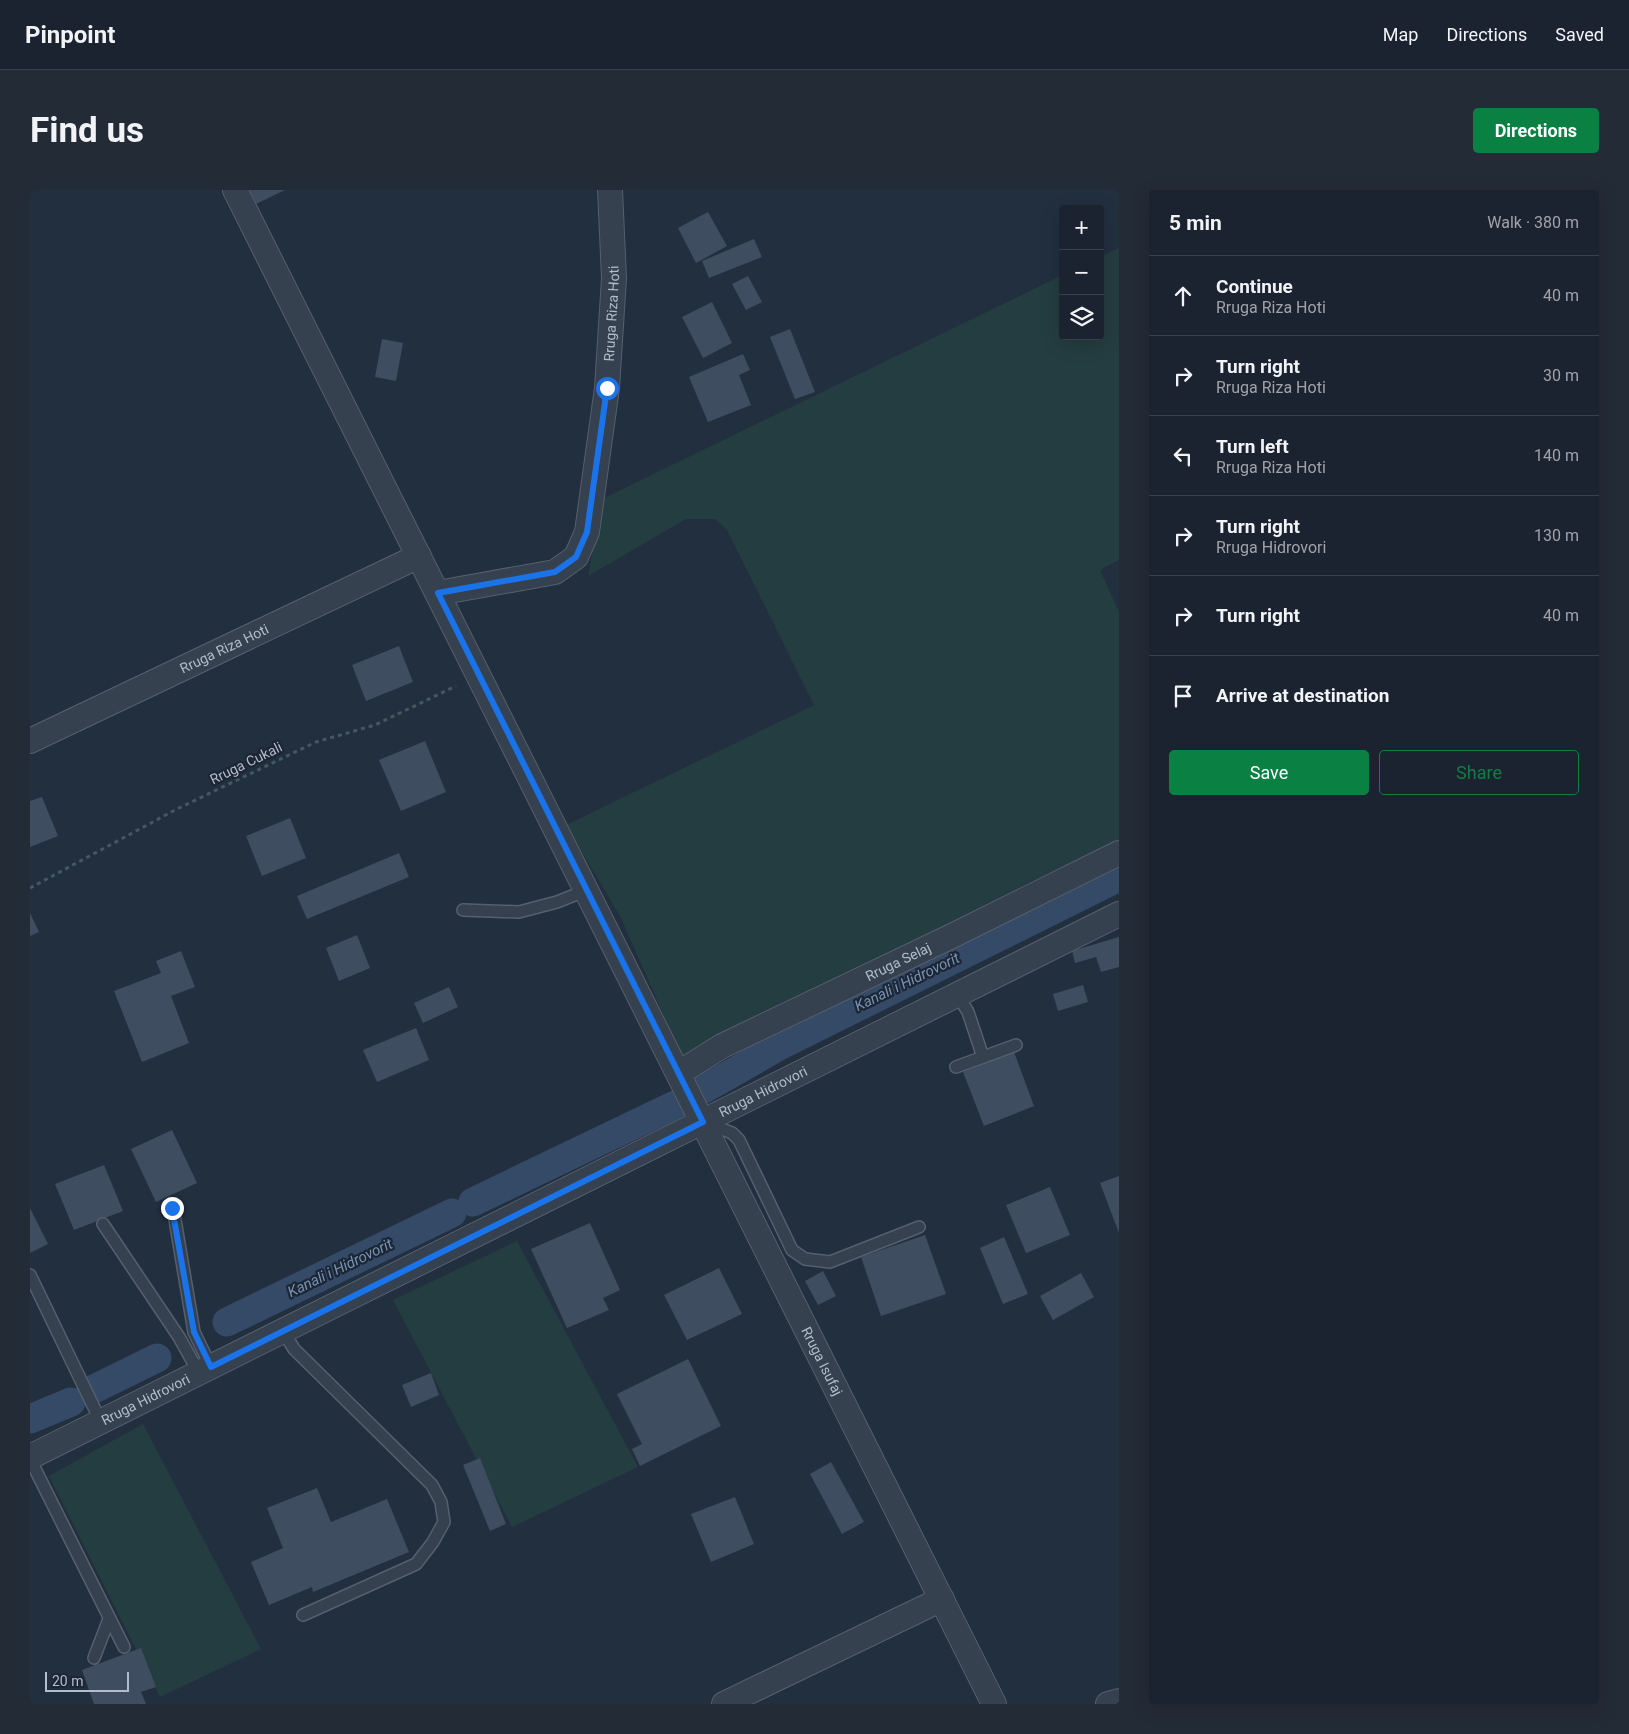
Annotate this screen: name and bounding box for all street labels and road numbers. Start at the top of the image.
street label: Rruga Riza Hoti [601,265,622,362]
street label: Rruga Riza Hoti [177,621,271,677]
street label: Rruga Cukali [207,739,285,787]
street label: Rruga Selaj [863,939,933,984]
street label: Rruga Hidrovori [716,1063,810,1120]
street label: Rruga Isufaj [798,1324,846,1398]
street label: Rruga Hidrovori [99,1371,192,1428]

